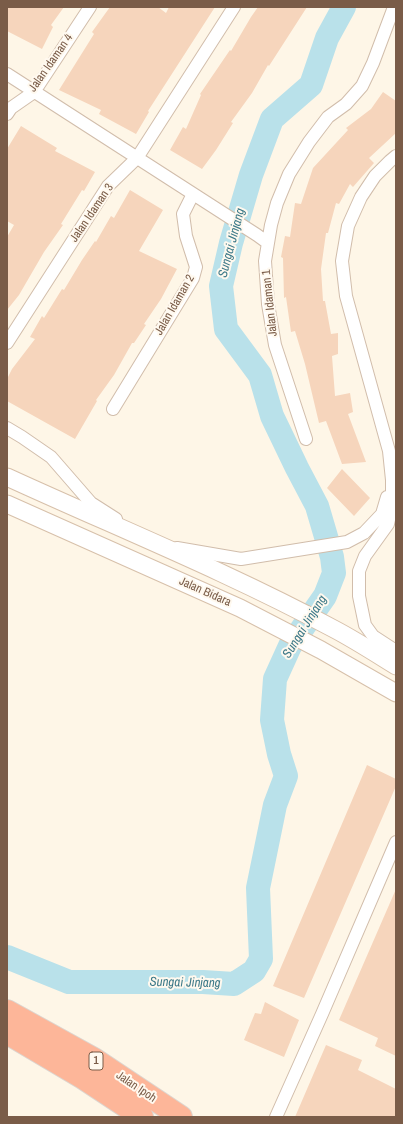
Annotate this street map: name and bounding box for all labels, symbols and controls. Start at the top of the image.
street label: Jalan Idaman 4 [26,31,76,95]
street label: Jalan Idaman 3 [67,181,117,245]
water label: Sungai Jinjang [215,207,249,279]
street label: Jalan Idaman 1 [259,269,281,337]
street label: Jalan Idaman 2 [152,272,198,338]
street label: Jalan Bidara [177,574,233,610]
water label: Sungai Jinjang [280,593,330,661]
water label: Sungai Jinjang [149,975,221,991]
road number: 1 [89,1052,103,1070]
street label: Jalan Ipoh [113,1068,159,1106]

